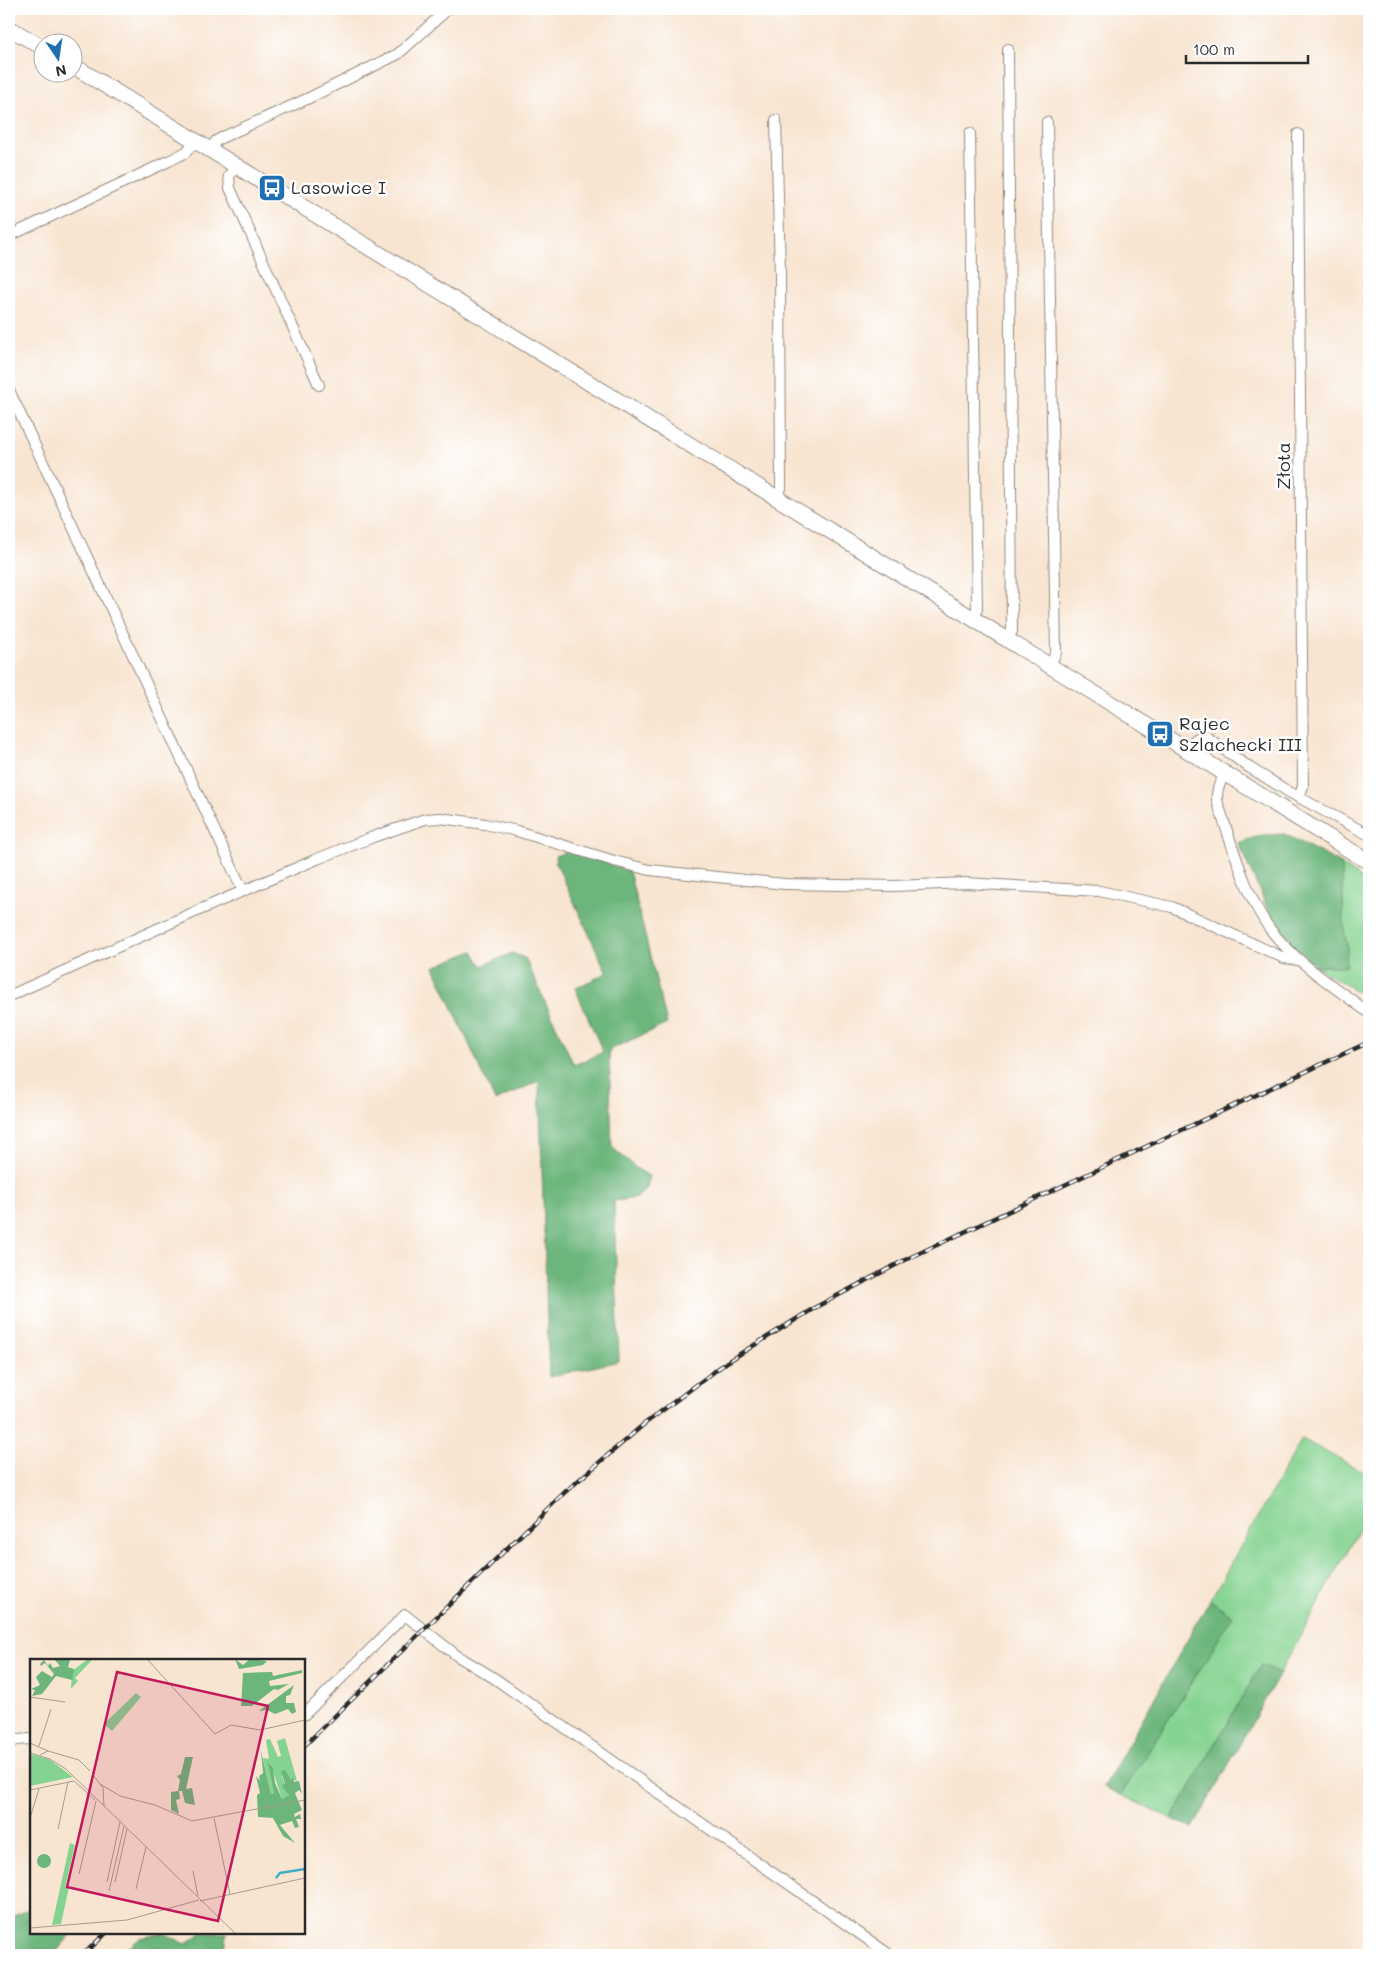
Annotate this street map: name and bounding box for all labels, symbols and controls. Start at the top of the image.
north arrow [32,32,82,82]
scale bar [1186,32,1308,64]
text: 100 m [1193,39,1235,59]
text: N [54,61,68,82]
bus stop icon: Lasowice I [257,173,287,203]
place label: Lasowice I [291,175,386,199]
street label: Złota [1271,442,1295,490]
place label: Rajec Szlachecki III [1179,711,1302,756]
bus stop icon: Rajec Szlachecki III [1145,719,1175,749]
inset map [30,1659,305,1934]

